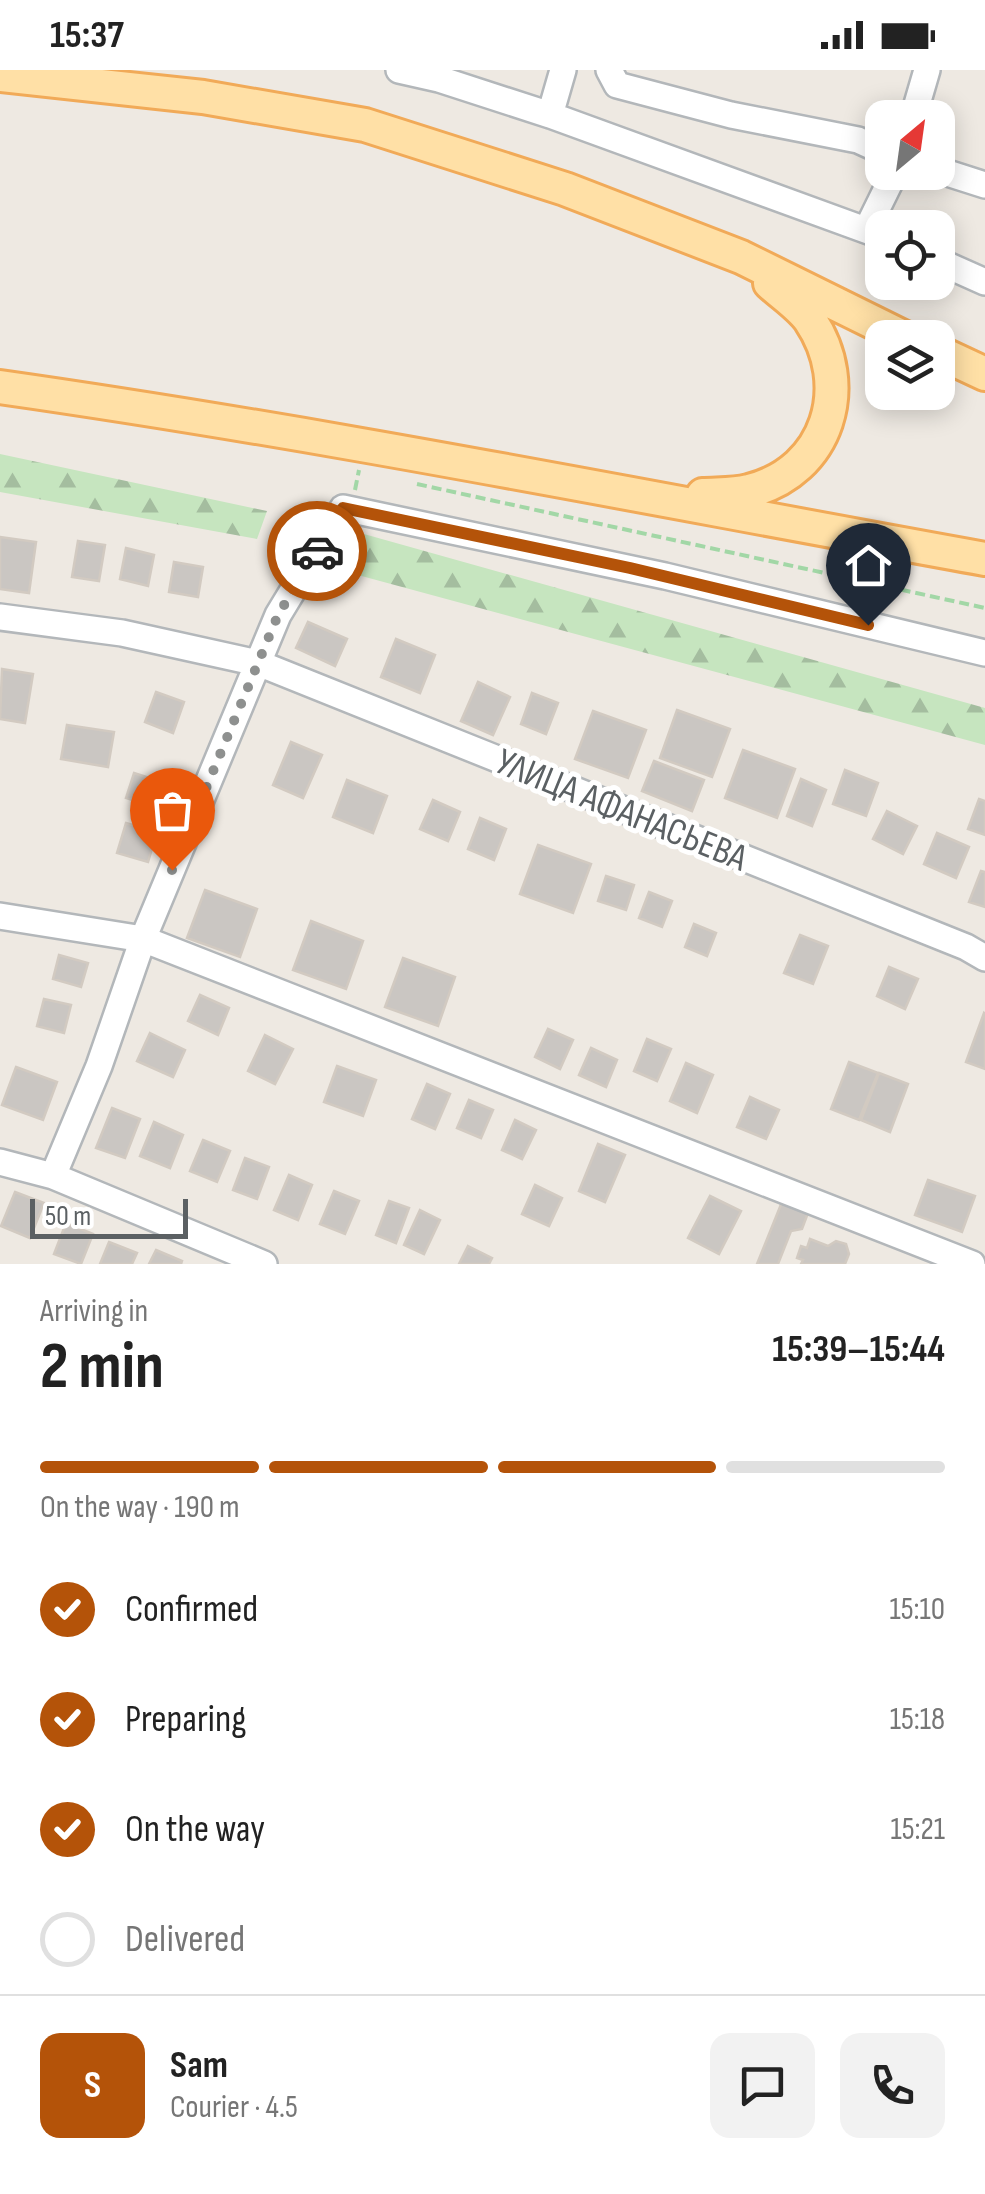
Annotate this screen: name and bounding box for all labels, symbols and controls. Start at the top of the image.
text: 15:37 [50,13,124,58]
north arrow [865,100,955,190]
map controls [865,100,955,410]
button: locate [865,210,955,300]
button: layers [865,320,955,410]
courier [267,501,367,601]
pin [826,523,911,626]
icon: car [290,524,345,579]
icon: home [841,538,896,593]
street label: УЛИЦА АФАНАСЬЕВА [489,740,754,882]
pin [130,768,215,871]
icon: bag [145,783,200,838]
scale bar [30,1194,188,1238]
text: 50 m [45,1200,91,1233]
text: Arriving in [40,1292,148,1331]
text: 15:39–15:44 [772,1327,945,1372]
text: 2 min [40,1329,164,1407]
text: On the way · 190 m [40,1488,240,1527]
icon: check [40,1582,95,1637]
text: Confirmed [125,1587,258,1632]
text: 15:10 [889,1590,945,1629]
icon: check [40,1692,95,1747]
text: Preparing [125,1697,246,1742]
text: 15:18 [890,1700,945,1739]
icon: check [40,1802,95,1857]
text: On the way [125,1807,265,1852]
text: 15:21 [890,1810,945,1849]
text: Delivered [125,1917,245,1962]
button: chat [710,2033,815,2138]
button: phone [840,2033,945,2138]
text: Sam [170,2043,228,2088]
text: S [84,2063,101,2108]
text: Courier · 4.5 [170,2088,298,2127]

